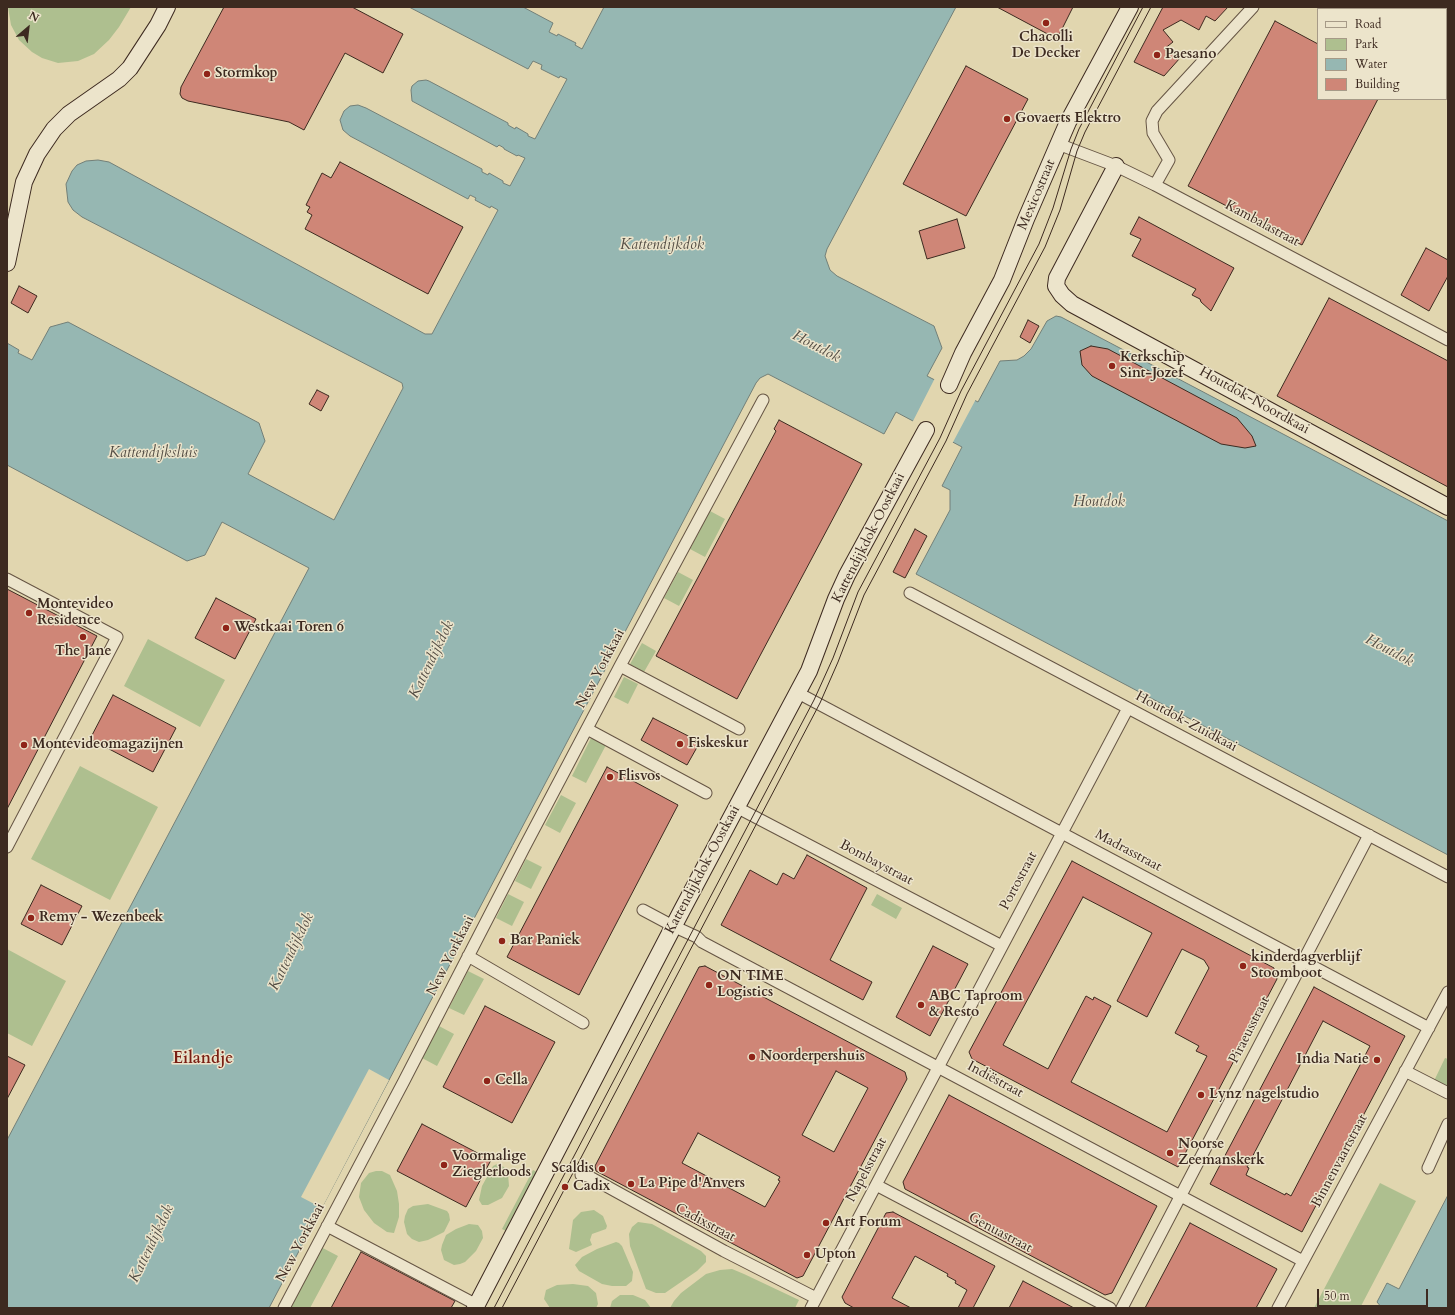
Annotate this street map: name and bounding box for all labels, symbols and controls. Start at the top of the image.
north arrow [8,8,48,48]
text: N [26,8,42,26]
legend [1317,8,1447,100]
text: Road [1355,16,1381,32]
marker: Chacolli De Decker [1041,18,1051,28]
place label: Chacolli De Decker [1012,30,1080,62]
text: Park [1355,36,1378,52]
place label: Paesano [1165,47,1216,63]
marker: Paesano [1152,50,1162,60]
text: Water [1355,56,1387,72]
place label: Stormkop [215,66,278,82]
marker: Stormkop [202,69,212,79]
text: Building [1355,76,1399,92]
place label: Govaerts Elektro [1015,111,1121,127]
marker: Govaerts Elektro [1002,114,1012,124]
street label: Mexicostraat [1015,157,1059,233]
street label: Kambalastraat [1222,197,1302,251]
water label: Kattendijkdok [620,237,704,255]
water label: Houtdok [789,327,843,367]
place label: Kerkschip Sint-Jozef [1120,350,1185,382]
marker: Kerkschip Sint-Jozef [1107,361,1117,371]
street label: Houtdok-Noordkaai [1196,364,1312,438]
water label: Kattendijksluis [109,445,197,463]
street label: Kattendijkdok-Oostkaai [829,470,909,606]
water label: Houtdok [1073,494,1125,512]
place label: Montevideo Residence [37,597,113,630]
marker: Montevideo Residence [24,608,34,618]
water label: Kattendijkdok [405,618,459,702]
place label: Westkaai Toren 6 [234,620,344,636]
marker: Westkaai Toren 6 [221,623,231,633]
street label: New Yorkkaai [573,626,629,712]
water label: Houtdok [1362,631,1416,671]
marker: The Jane [78,632,88,642]
place label: The Jane [55,644,111,660]
street label: Houtdok-Zuidkaai [1132,688,1240,756]
place label: Fiskeskur [688,736,748,752]
place label: Montevideomagazijnen [32,737,184,753]
marker: Fiskeskur [675,739,685,749]
marker: Montevideomagazijnen [19,740,29,750]
place label: Flisvos [618,769,660,785]
marker: Flisvos [605,772,615,782]
street label: Kattendijkdok-Oostkaai [662,803,744,937]
street label: Madrasstraat [1092,826,1164,876]
street label: Bombaystraat [836,837,916,889]
street label: Portostraat [997,849,1041,913]
place label: Remy - Wezenbeek [39,910,163,926]
water label: Kattendijkdok [265,910,319,994]
marker: Remy - Wezenbeek [26,913,36,923]
street label: New Yorkkaai [424,913,478,999]
place label: Bar Paniek [510,933,580,949]
marker: Bar Paniek [497,936,507,946]
place label: kinderdagverblijf Stoomboot [1251,950,1360,982]
marker: kinderdagverblijf Stoomboot [1238,961,1248,971]
place label: ON TIME Logistics [717,969,784,1002]
marker: ON TIME Logistics [704,980,714,990]
place label: ABC Taproom & Resto [929,989,1023,1022]
street label: Piraeusstraat [1226,994,1274,1066]
marker: ABC Taproom & Resto [916,1000,926,1010]
district label: Eilandje [173,1049,233,1069]
place label: Noorderpershuis [760,1049,865,1065]
marker: Noorderpershuis [747,1052,757,1062]
place label: India Natie [1297,1052,1369,1068]
marker: India Natie [1372,1055,1382,1065]
street label: Indiëstraat [964,1058,1026,1102]
place label: Cella [495,1073,528,1089]
marker: Cella [482,1076,492,1086]
place label: Lynz nagelstudio [1209,1087,1319,1103]
marker: Lynz nagelstudio [1196,1090,1206,1100]
street label: Binnenvaartstraat [1308,1112,1372,1210]
street label: Napelsstraat [843,1135,891,1205]
place label: Noorse Zeemanskerk [1178,1137,1265,1170]
marker: Noorse Zeemanskerk [1165,1148,1175,1158]
place label: Voormalige Zieglerloods [452,1149,531,1182]
marker: Voormalige Zieglerloods [439,1160,449,1170]
place label: Scaldis [552,1161,594,1177]
marker: Scaldis [597,1164,607,1174]
place label: La Pipe d'Anvers [639,1176,745,1192]
place label: Cadix [573,1179,610,1195]
marker: La Pipe d'Anvers [626,1179,636,1189]
marker: Cadix [560,1182,570,1192]
street label: New Yorkkaai [273,1200,329,1286]
street label: Cadixstraat [672,1200,738,1246]
water label: Kattendijkdok [125,1202,179,1286]
street label: Genuastraat [965,1209,1035,1257]
place label: Art Forum [834,1215,901,1231]
marker: Art Forum [821,1218,831,1228]
place label: Upton [815,1247,856,1263]
marker: Upton [802,1250,812,1260]
scale bar [1319,1281,1430,1307]
text: 50 m [1324,1288,1350,1304]

